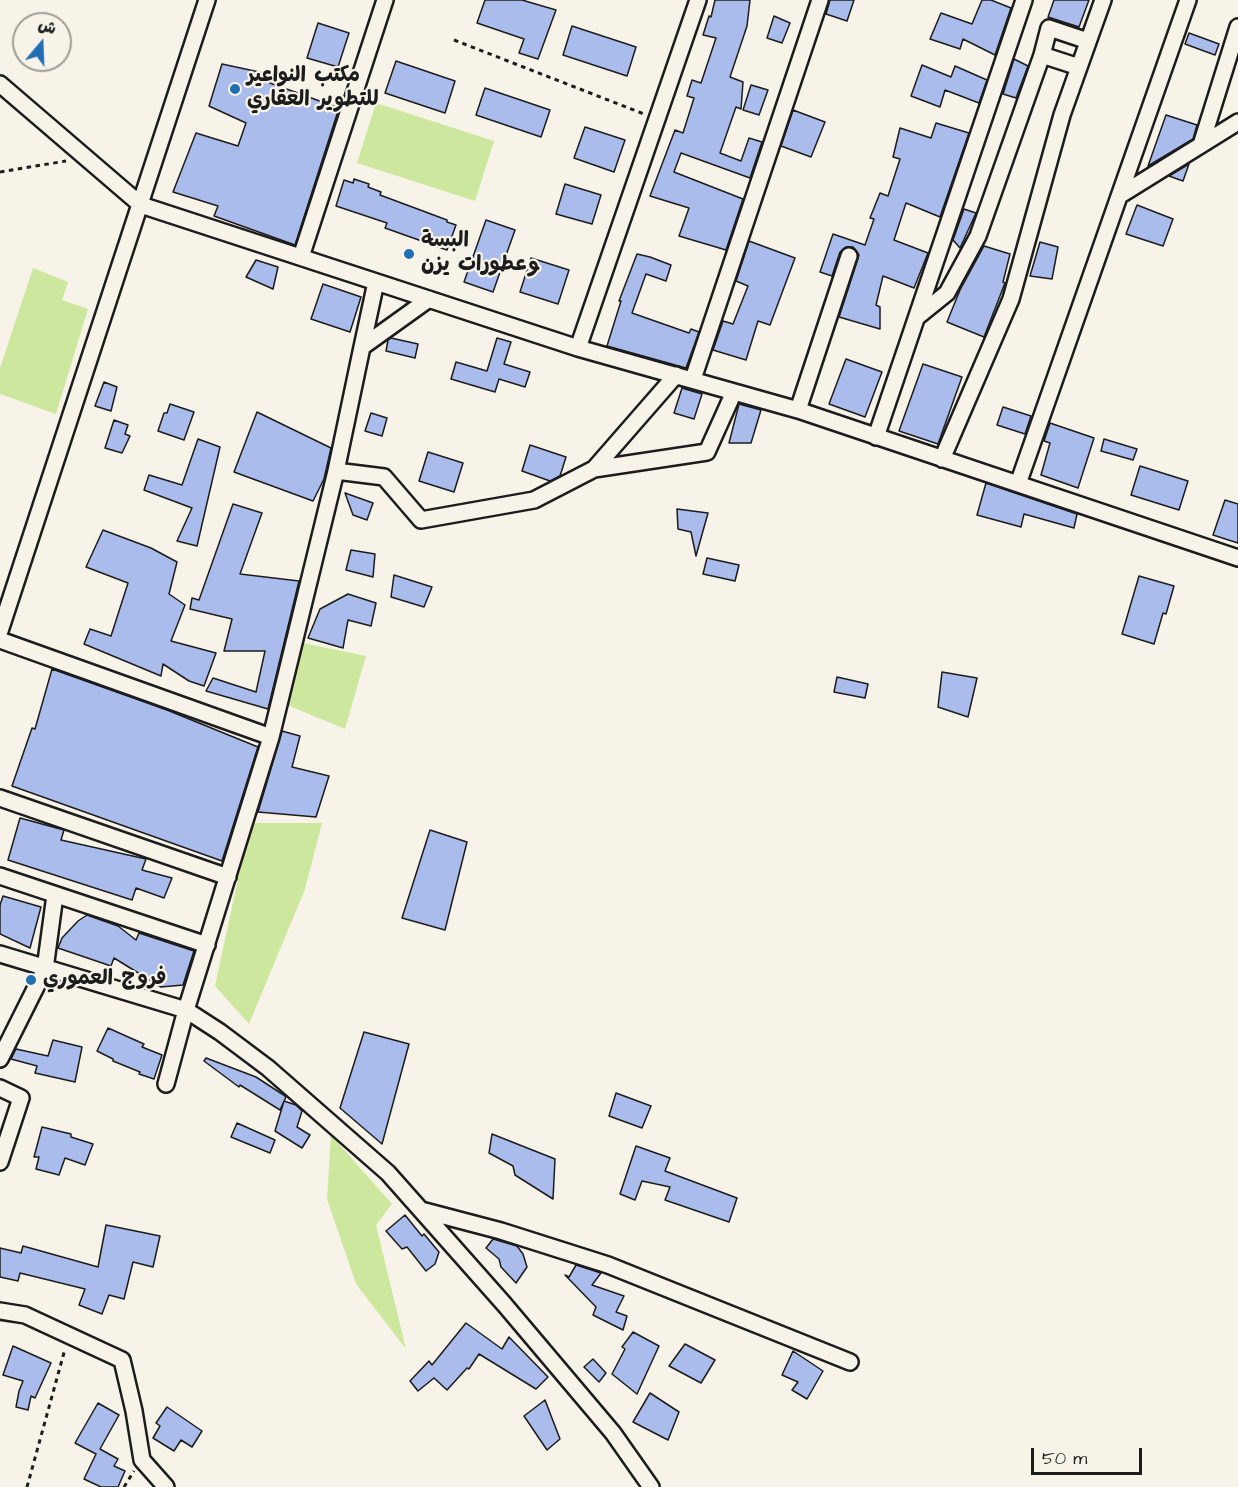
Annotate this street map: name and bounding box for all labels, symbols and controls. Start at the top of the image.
north arrow [12,12,72,72]
text: ش [35,14,59,40]
place label: مكتب النواعير للتطوير العقاري [247,64,379,114]
marker: مكتب النواعير للتطوير العقاري [228,82,242,96]
place label: البسة وعطورات يزن [421,229,540,279]
marker: البسة وعطورات يزن [402,247,416,261]
place label: فروج العموري [43,967,166,993]
marker: فروج العموري [24,973,38,987]
scale bar [1034,1436,1145,1474]
text: 50 m [1042,1446,1087,1471]

